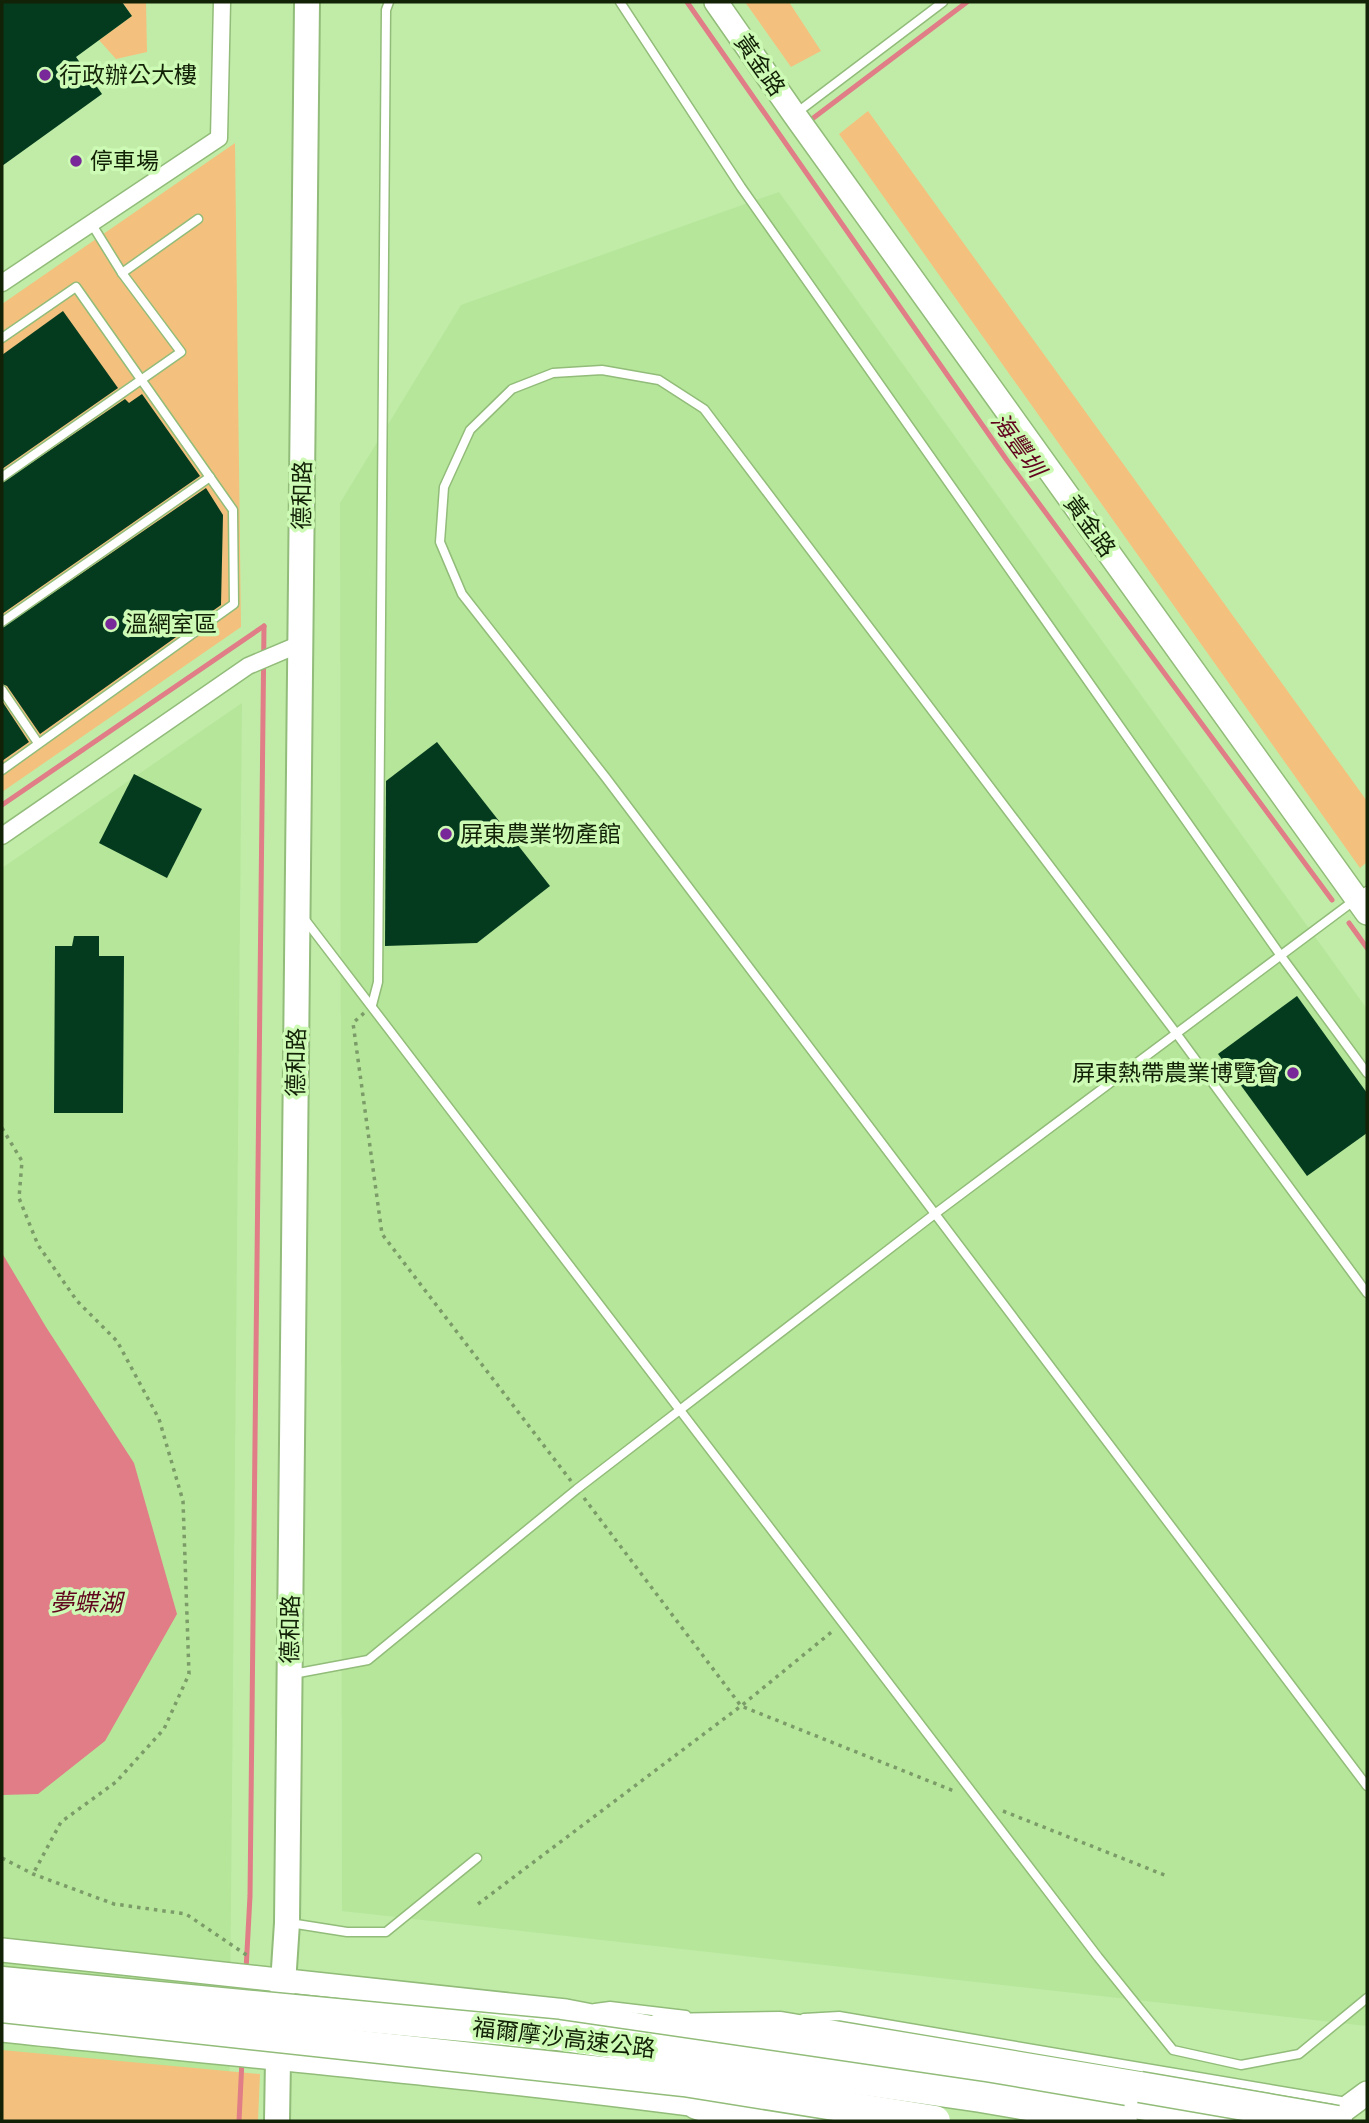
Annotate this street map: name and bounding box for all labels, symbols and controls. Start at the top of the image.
street label: 黃金路 [730,29,790,101]
place label: 行政辦公大樓 [59,62,197,88]
marker: 行政辦公大樓 [37,67,53,83]
place label: 停車場 [90,148,159,174]
marker: 停車場 [68,153,84,169]
water label: 海豐圳 [986,408,1052,484]
street label: 德和路 [288,460,316,530]
street label: 黃金路 [1059,490,1121,562]
place label: 溫網室區 [125,611,217,637]
marker: 溫網室區 [103,616,119,632]
place label: 屏東農業物產館 [460,821,621,847]
marker: 屏東農業物產館 [438,826,454,842]
street label: 德和路 [282,1027,310,1097]
place label: 屏東熱帶農業博覽會 [1072,1060,1279,1086]
marker: 屏東熱帶農業博覽會 [1285,1065,1301,1081]
water label: 夢蝶湖 [50,1589,126,1616]
street label: 德和路 [276,1594,304,1664]
street label: 福爾摩沙高速公路 [471,2014,657,2062]

